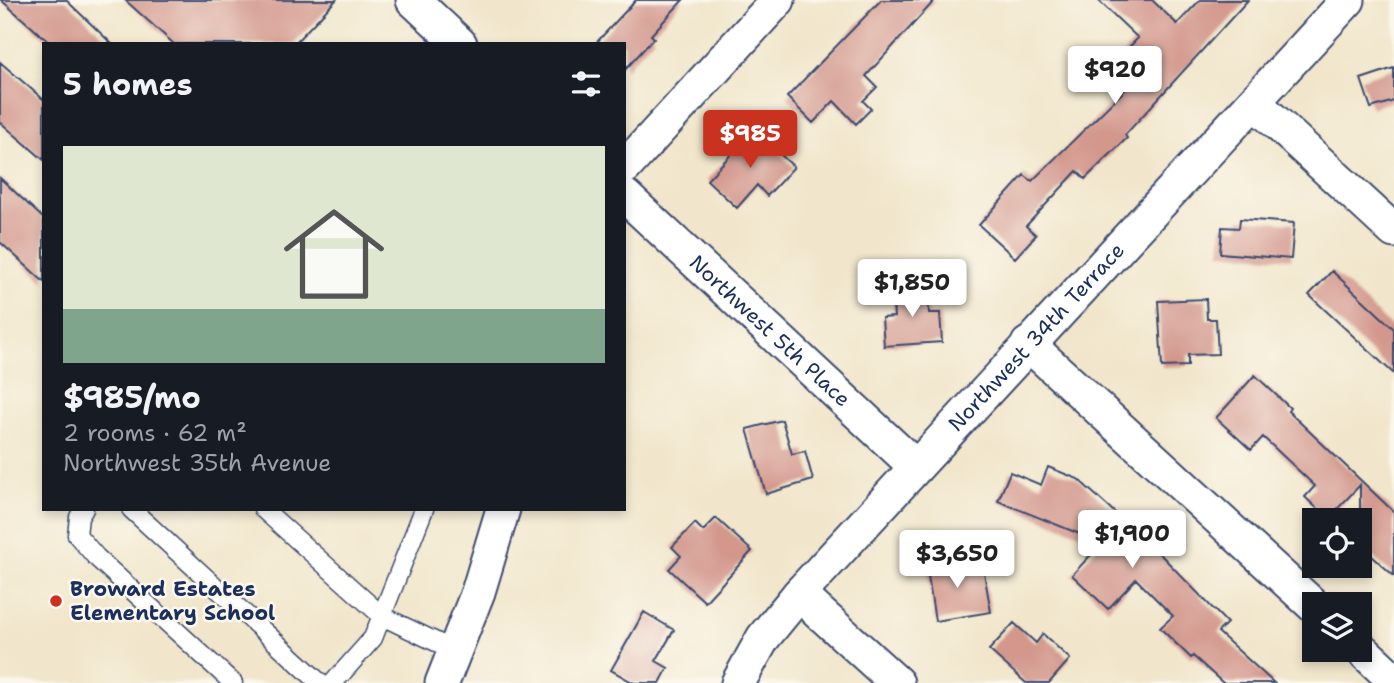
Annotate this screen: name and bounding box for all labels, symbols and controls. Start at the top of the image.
pin: $920 [1074,46,1156,106]
text: $920 [1084,54,1146,84]
text: 5 homes [63,64,193,105]
icon: filters [567,65,605,103]
pin: $985 [709,110,791,170]
text: $985 [719,118,781,148]
icon: home [271,191,397,317]
street label: Northwest 34th Terrace [942,237,1131,438]
street label: Northwest 5th Place [683,249,857,413]
pin: $1,850 [855,260,969,319]
text: $1,850 [874,267,950,297]
text: $985/mo [63,377,201,418]
text: 2 rooms · 62 m² [63,418,247,448]
text: Northwest 35th Avenue [63,448,331,478]
map controls [1302,508,1372,662]
button: locate [1302,508,1372,578]
pin: $1,900 [1075,510,1189,570]
text: $1,900 [1094,518,1170,548]
pin: $3,650 [900,530,1014,590]
text: $3,650 [915,538,999,568]
place label: Broward Estates Elementary School [70,575,275,627]
button: layers [1302,592,1372,662]
marker: Broward Estates Elementary School [48,593,64,609]

